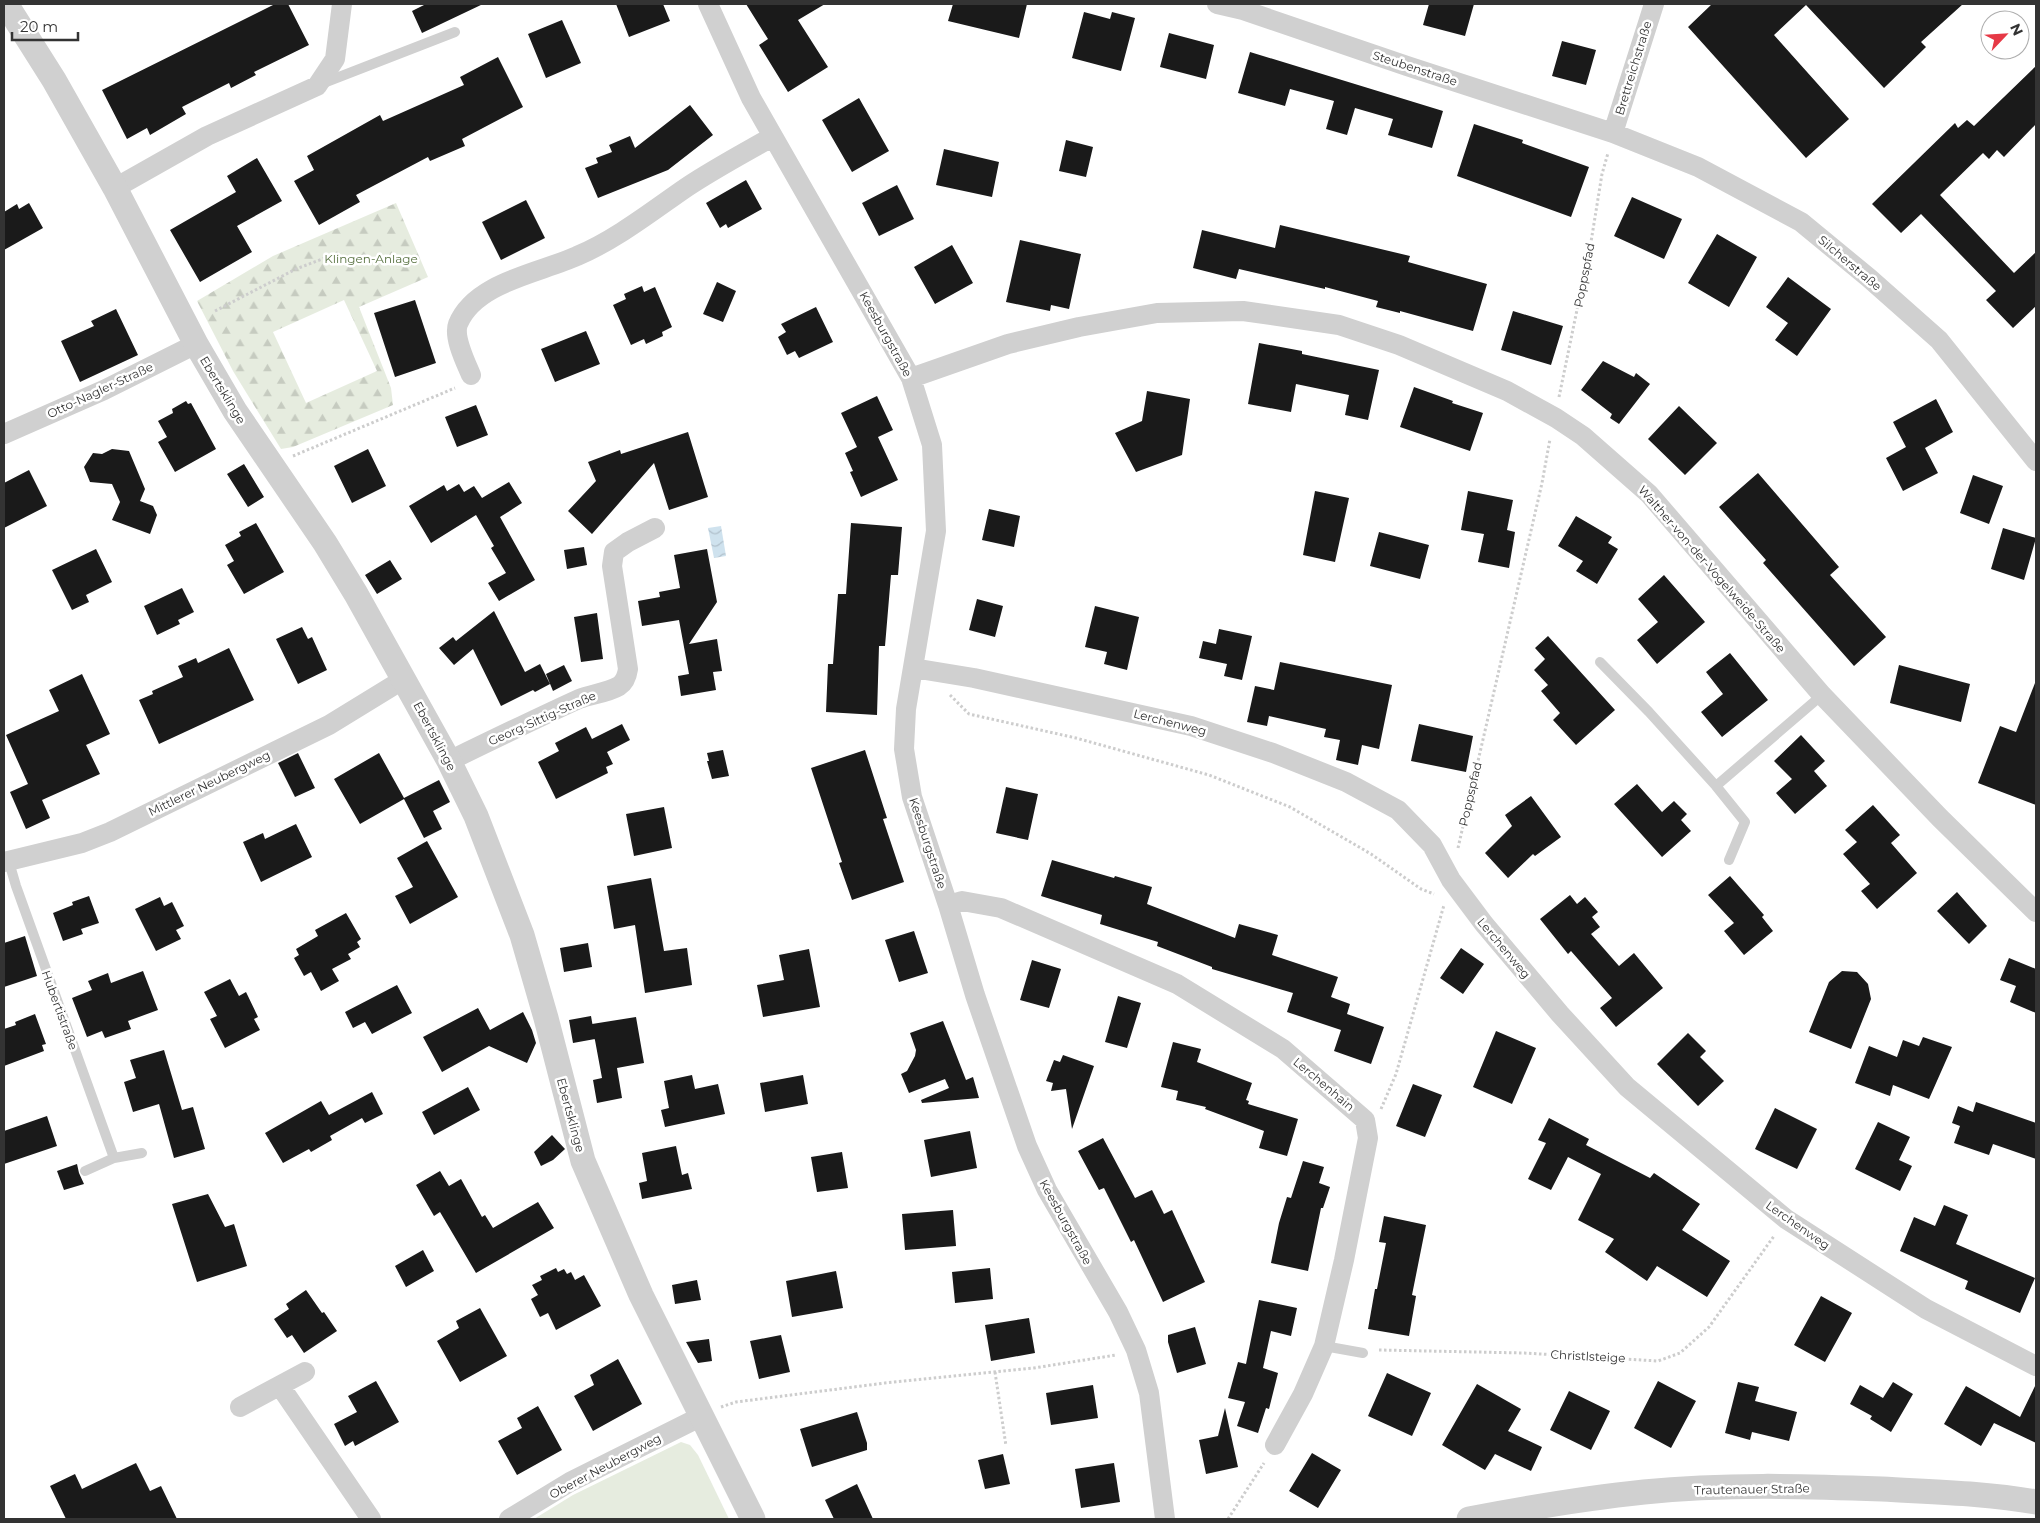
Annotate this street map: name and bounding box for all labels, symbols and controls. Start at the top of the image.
scale bar [12,10,79,42]
north arrow [1980,10,2030,60]
text: 20 m [20,17,58,36]
street label: Brettreichstraße [1612,19,1654,117]
text: N [2006,21,2027,38]
street label: Steubenstraße [1371,47,1459,89]
street label: Silcherstraße [1815,232,1885,294]
street label: Poppspfad [1570,241,1598,309]
park label: Klingen-Anlage [324,251,418,266]
street label: Keesburgstraße [856,289,916,379]
street label: Ebertsklinge [197,353,249,427]
street label: Otto-Nagler-Straße [45,359,155,421]
street label: Walther-von-der-Vogelweide-Straße [1635,482,1789,656]
street label: Georg-Sittig-Straße [486,688,598,748]
street label: Ebertsklinge [410,699,460,773]
street label: Lerchenweg [1132,706,1208,738]
street label: Mittlerer Neubergweg [146,747,272,819]
street label: Poppspfad [1455,760,1485,828]
street label: Keesburgstraße [906,795,950,891]
street label: Lerchenweg [1474,915,1534,981]
street label: Hubertistraße [39,968,81,1052]
street label: Lerchenhain [1290,1054,1358,1114]
street label: Ebertsklinge [554,1076,588,1154]
street label: Keesburgstraße [1036,1177,1096,1267]
street label: Lerchenweg [1763,1197,1833,1253]
street label: Christlsteige [1550,1347,1626,1365]
street label: Oberer Neubergweg [547,1430,663,1502]
street label: Trautenauer Straße [1694,1480,1810,1498]

